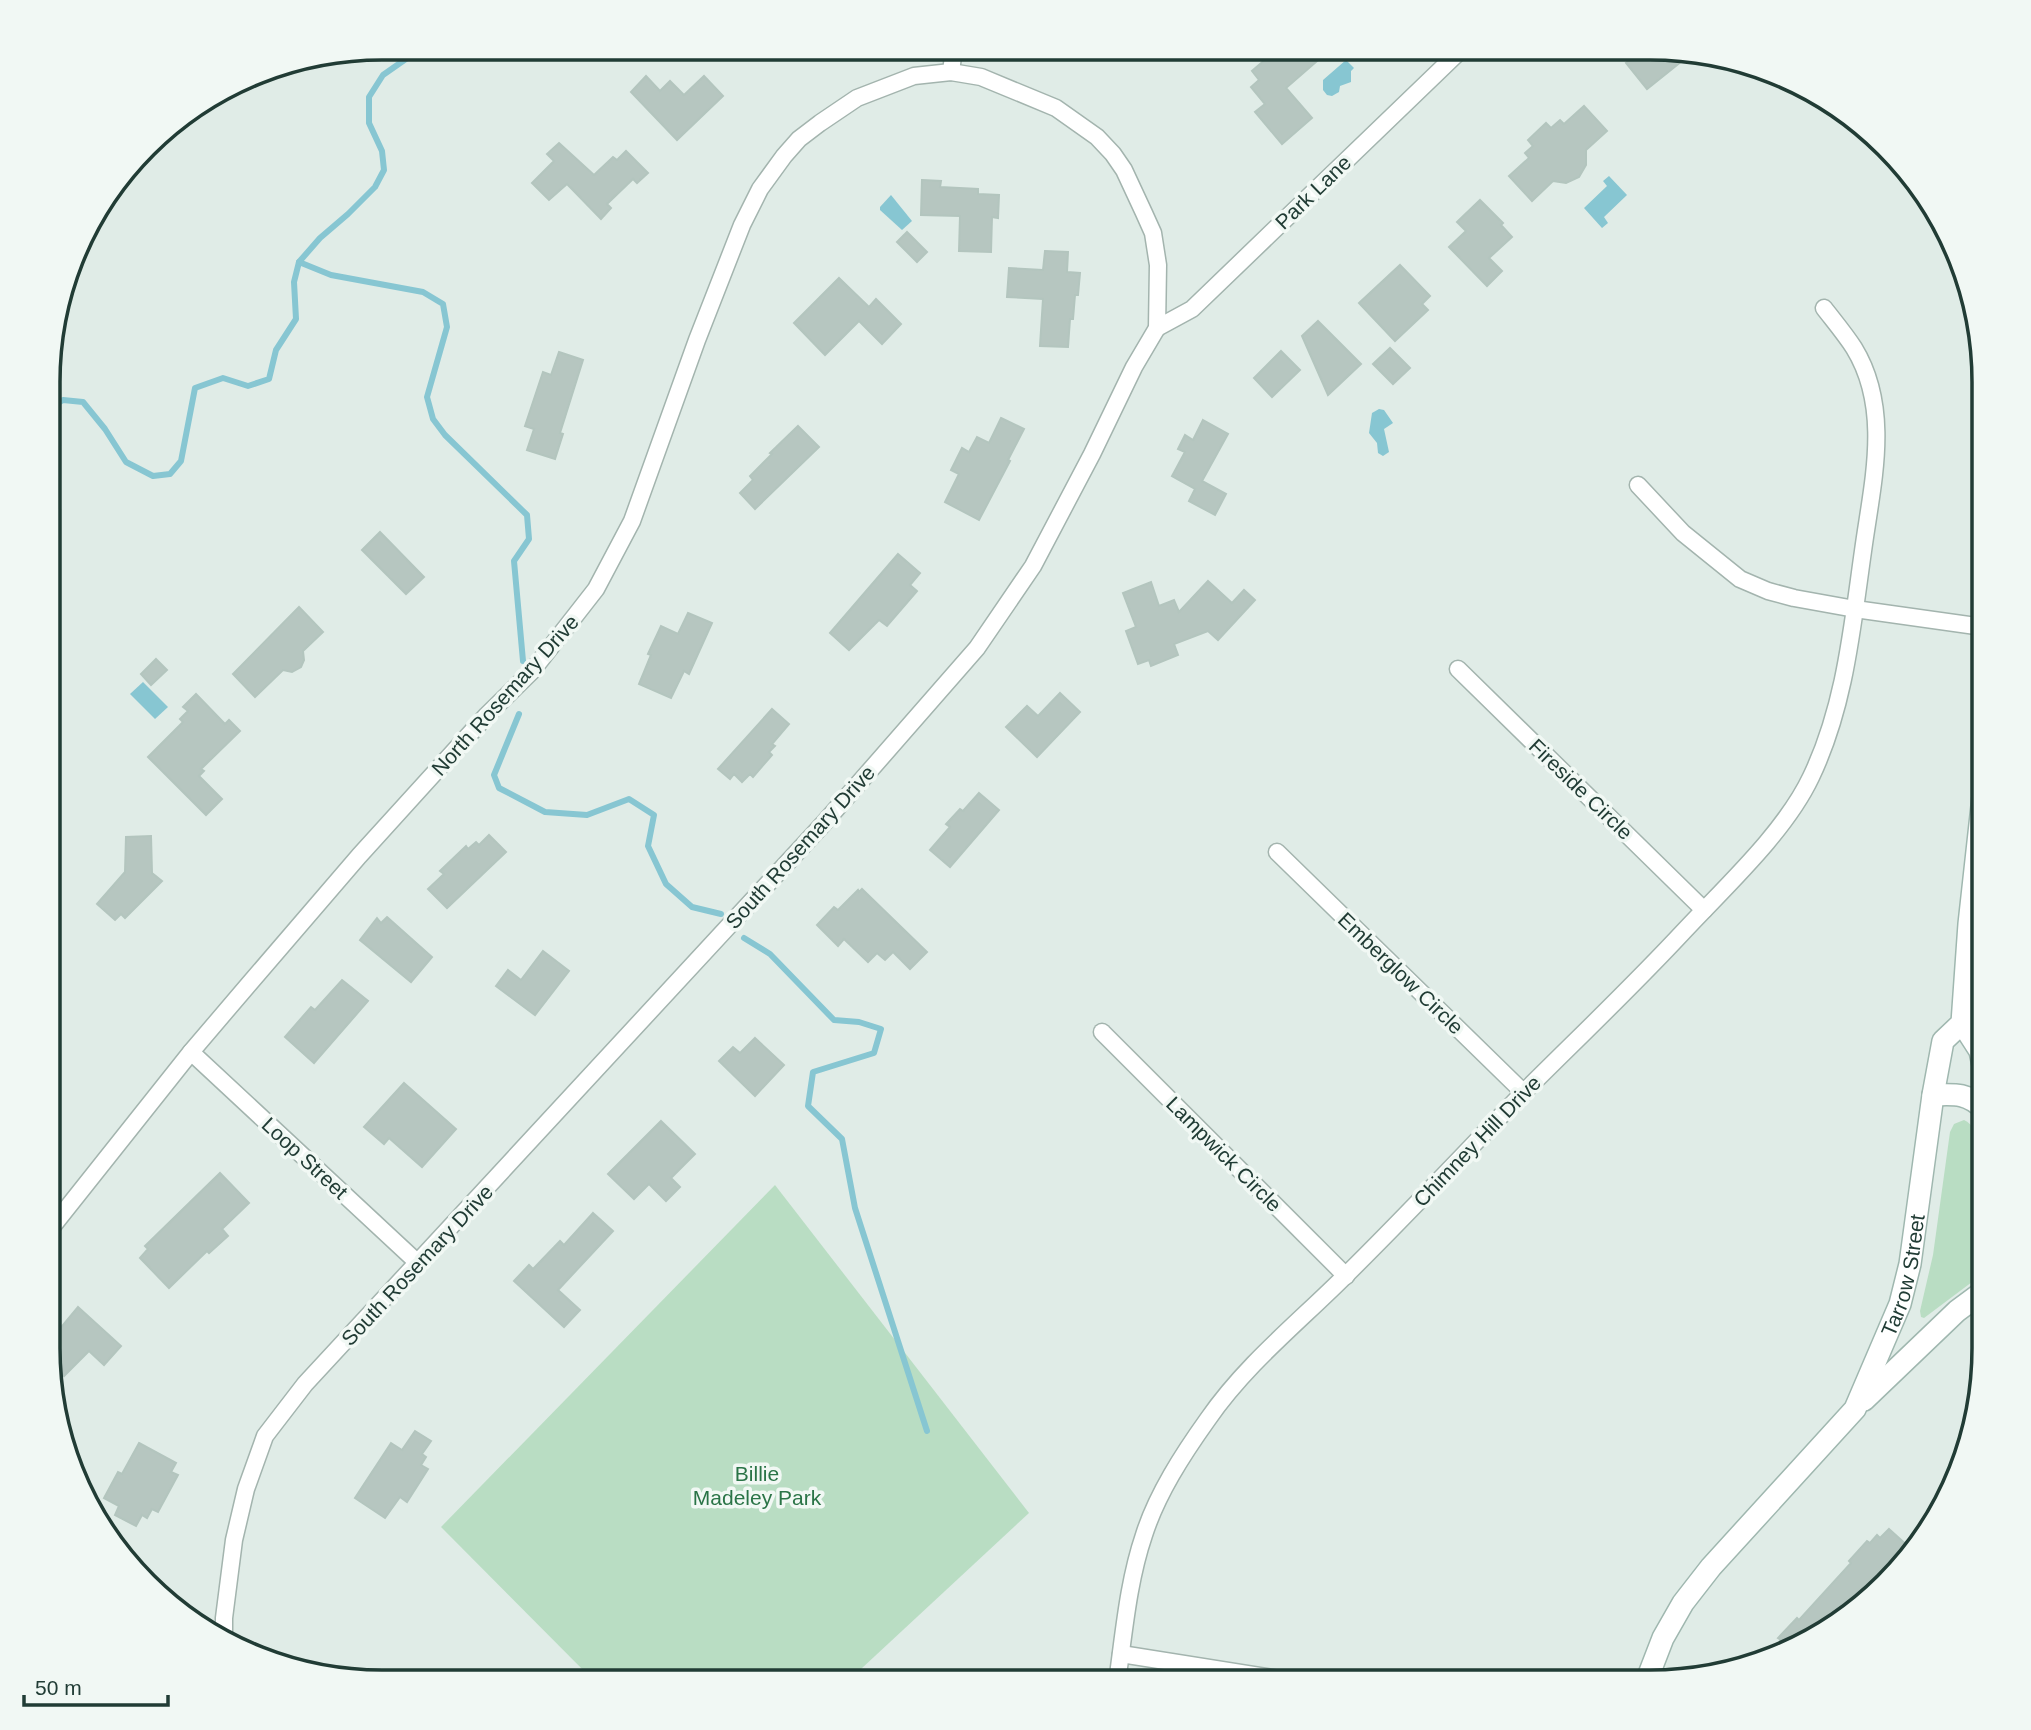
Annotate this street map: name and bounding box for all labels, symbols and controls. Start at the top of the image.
street label: Park Lane [1271,150,1355,234]
street label: North Rosemary Drive [427,610,583,780]
street label: Fireside Circle [1525,734,1637,844]
street label: South Rosemary Drive [721,761,879,933]
street label: Emberglow Circle [1334,908,1468,1038]
street label: Chimney Hill Drive [1409,1071,1545,1211]
street label: Lampwick Circle [1162,1092,1286,1216]
street label: Loop Street [257,1113,353,1204]
street label: South Rosemary Drive [337,1180,497,1350]
street label: Tarrow Street [1876,1213,1928,1339]
park label: Billie Madeley Park [693,1462,822,1509]
scale bar [24,1664,168,1708]
text: 50 m [35,1676,82,1699]

